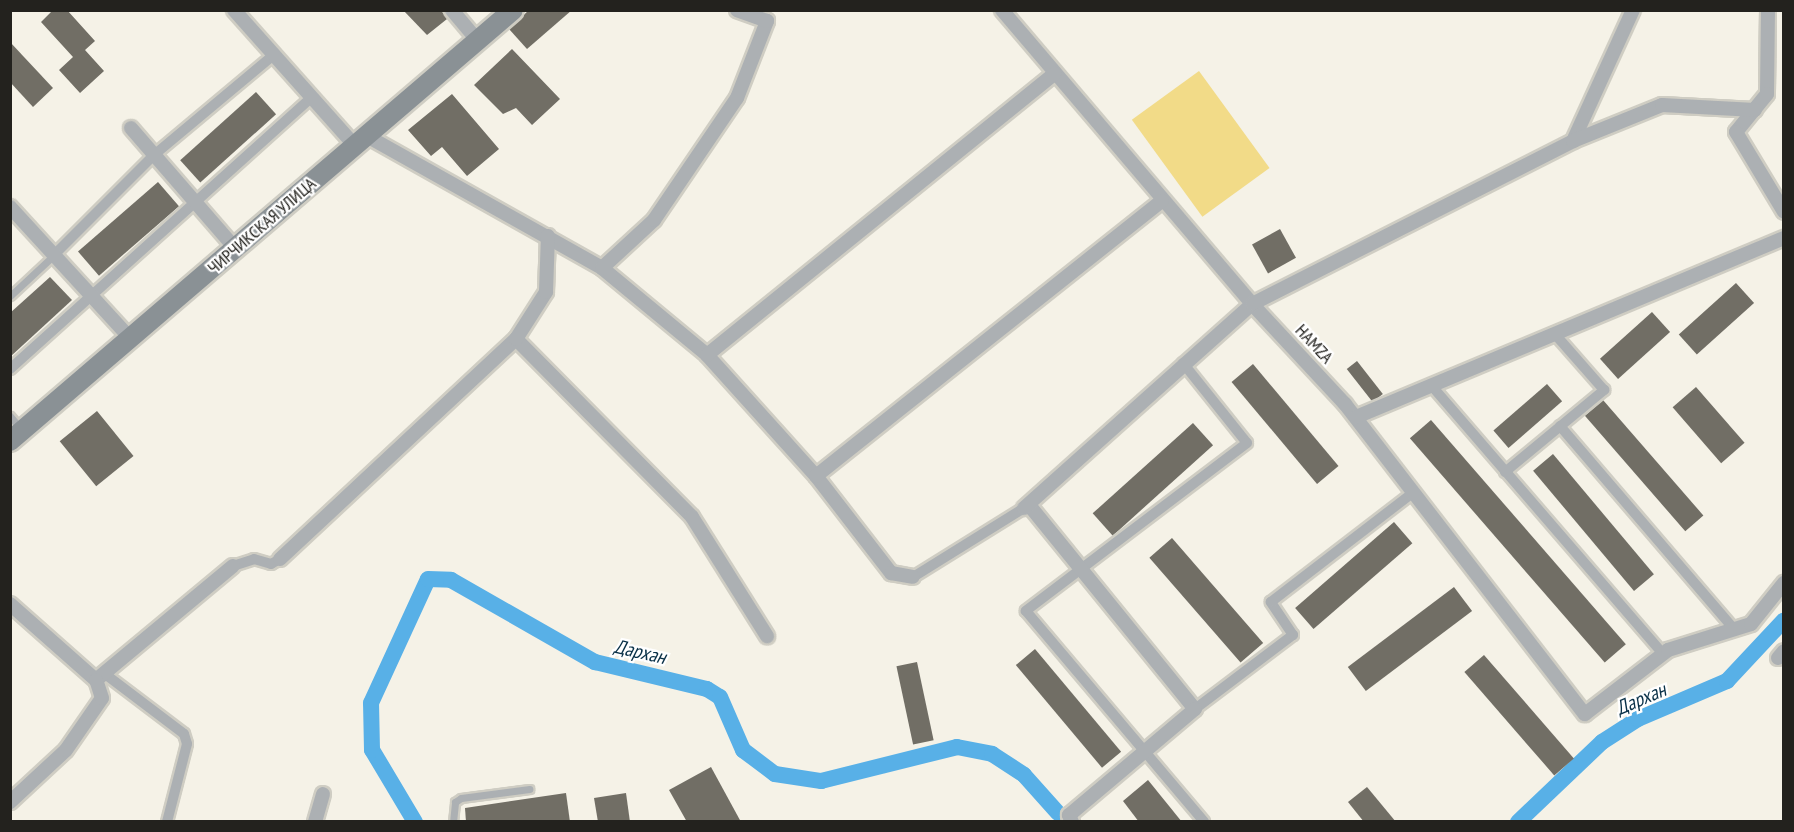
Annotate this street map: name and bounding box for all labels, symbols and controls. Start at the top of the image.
street label: ЧИРЧИКСКАЯ УЛИЦА [203,173,321,279]
street label: HAMZA [1290,320,1338,368]
water label: Дархан [612,634,668,670]
water label: Дархан [1612,678,1670,720]

